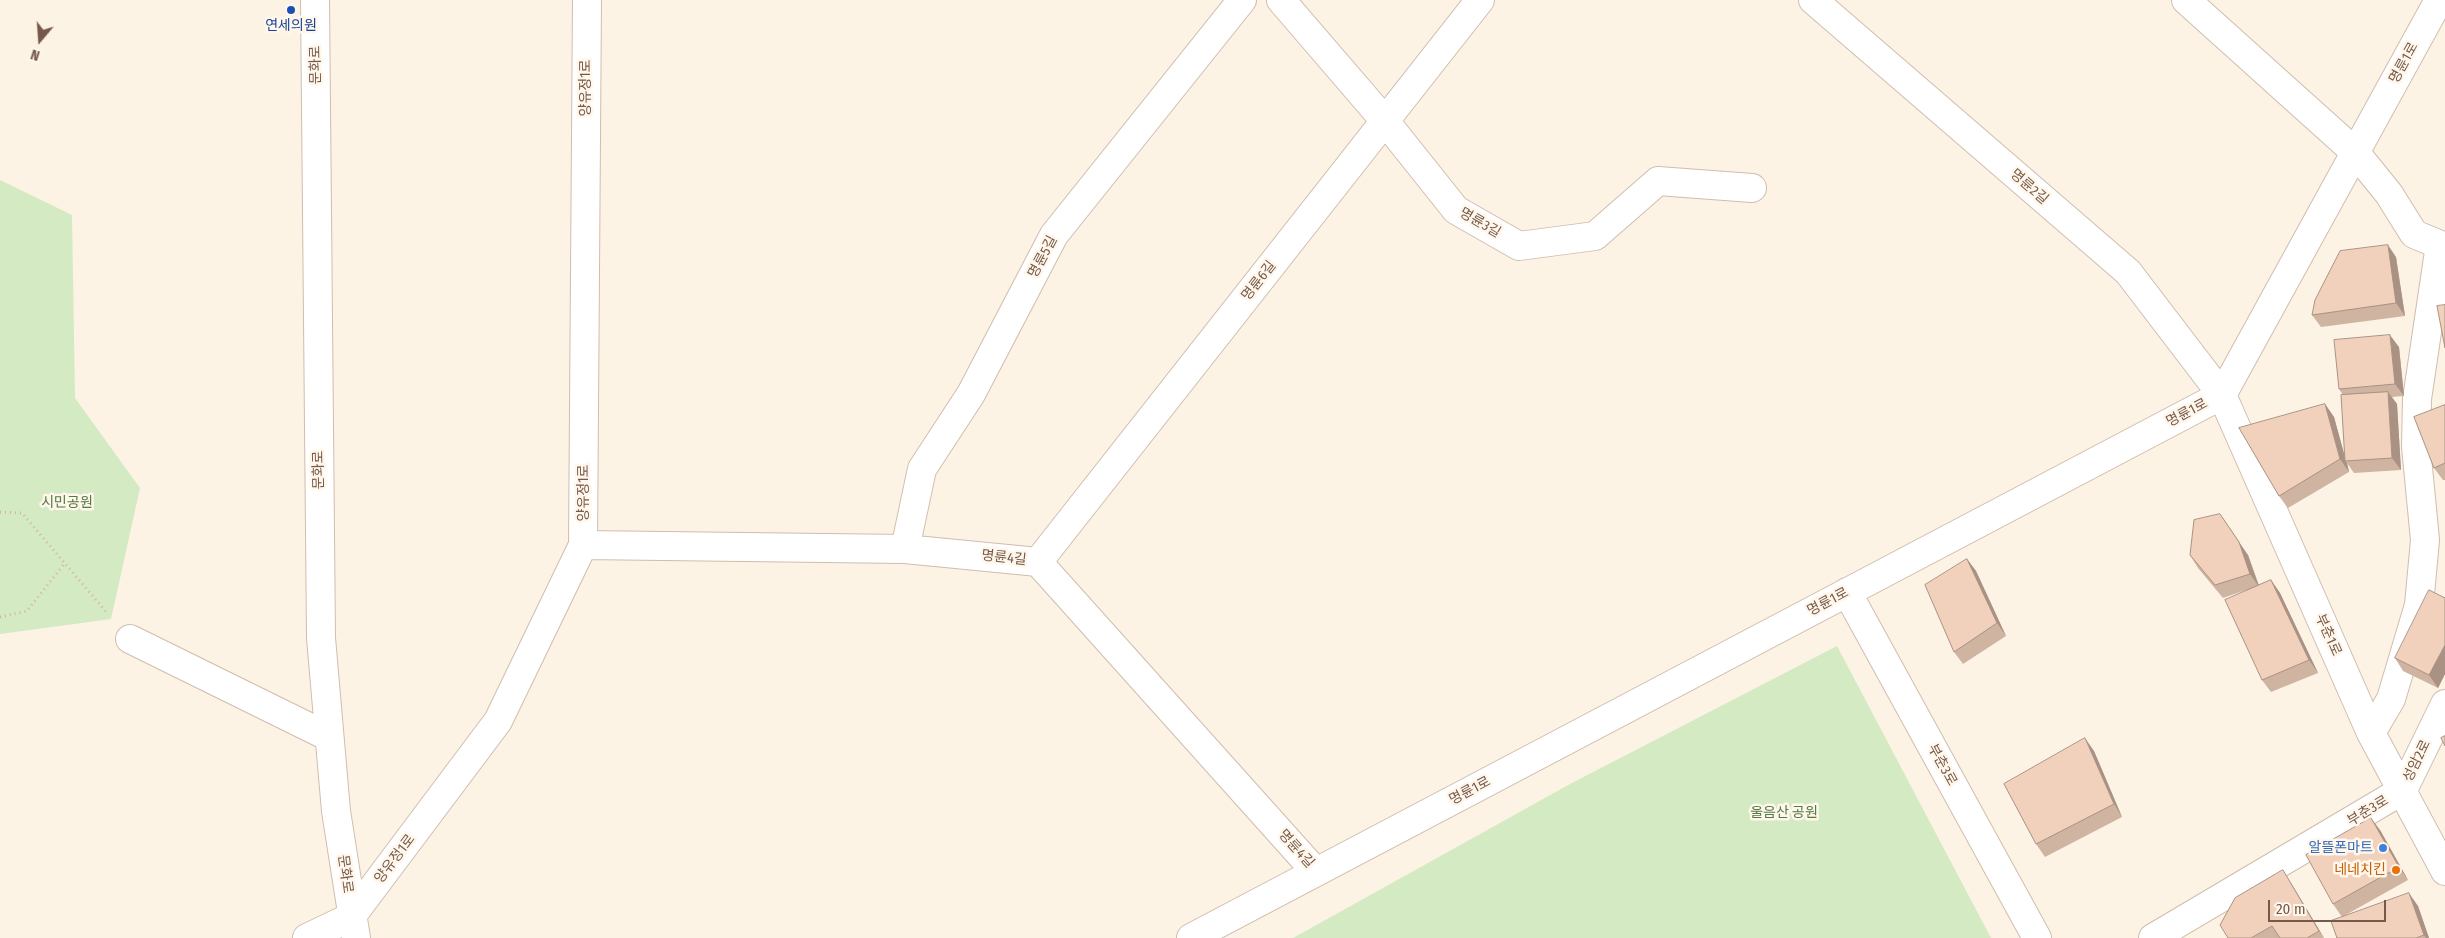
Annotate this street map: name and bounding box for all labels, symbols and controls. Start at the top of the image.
marker: 연세의원 [285,4,297,16]
north arrow [15,15,65,65]
place label: 연세의원 [265,18,317,34]
street label: 명륜1로 [2386,40,2422,86]
text: N [29,45,42,64]
street label: 문화로 [307,46,325,84]
street label: 양유정1로 [578,60,594,116]
street label: 명륜2길 [2007,166,2051,208]
street label: 명륜3길 [1456,204,1504,242]
street label: 명륜5길 [1025,233,1061,281]
street label: 명륜6길 [1238,258,1280,304]
street label: 명륜1로 [2164,395,2210,431]
street label: 문화로 [310,451,328,489]
street label: 양유정1로 [576,465,592,521]
park label: 시민공원 [41,495,93,511]
street label: 명륜4길 [981,547,1027,569]
street label: 명륜1로 [1805,584,1851,620]
street label: 부춘1로 [2311,611,2345,659]
street label: 성암2로 [2400,737,2434,785]
street label: 부춘3로 [1924,741,1960,789]
street label: 명륜1로 [1447,773,1493,809]
street label: 부춘3로 [2344,792,2392,830]
park label: 울음산 공원 [1750,805,1818,821]
street label: 명륜4길 [1275,827,1317,871]
street label: 양유정1로 [371,831,419,887]
place label: 알뜰폰마트 [2309,840,2373,856]
marker: 알뜰폰마트 [2377,842,2389,854]
street label: 문화로 [334,854,356,894]
place label: 네네치킨 [2334,862,2386,878]
marker: 네네치킨 [2390,864,2402,876]
scale bar [2270,890,2388,922]
text: 20 m [2276,900,2306,918]

